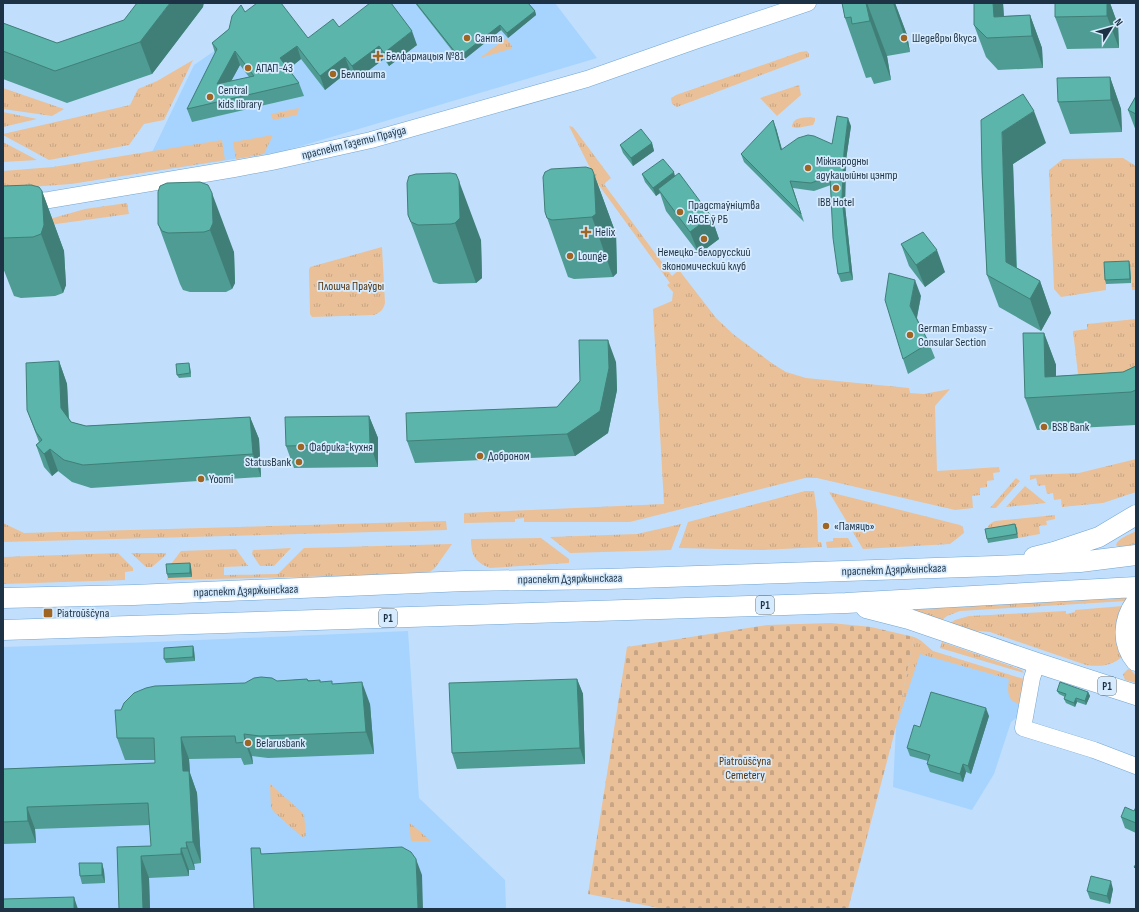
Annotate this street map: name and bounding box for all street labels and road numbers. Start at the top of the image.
street label: праспект Газеты Праўда [300,123,408,163]
street label: праспект Дзяржынскага [841,561,947,579]
street label: праспект Дзяржынскага [518,571,623,587]
street label: праспект Дзяржынскага [193,582,299,600]
road number: Р1 [756,596,774,614]
road number: Р1 [379,609,397,627]
road number: Р1 [1098,677,1116,695]

